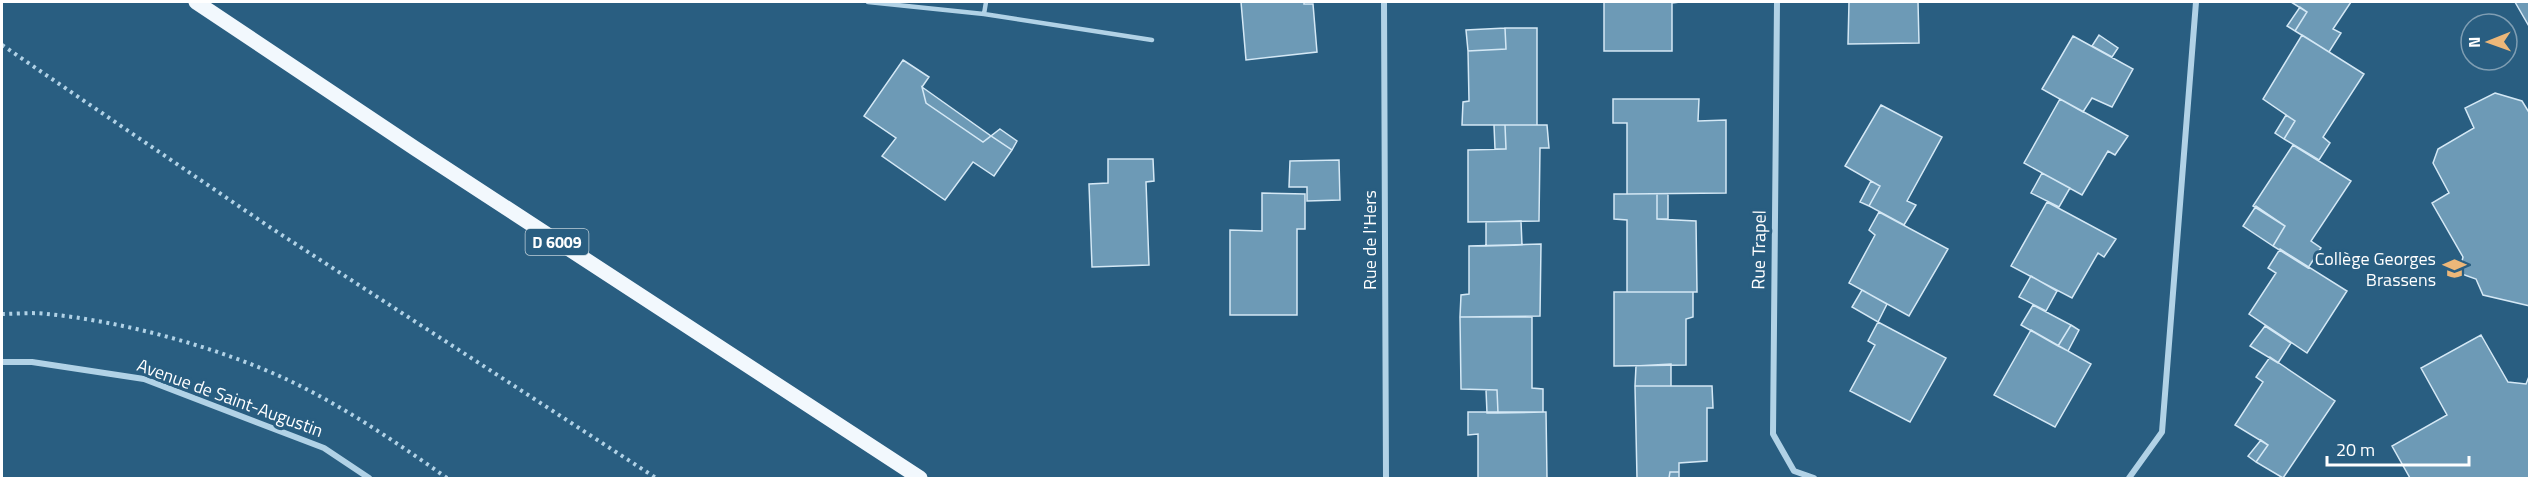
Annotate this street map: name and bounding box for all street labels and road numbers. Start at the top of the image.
street label: Rue de l'Hers [1356,190,1383,290]
street label: Rue Trapel [1744,210,1773,290]
road number: D 6009 [526,229,588,255]
street label: Avenue de Saint-Augustin [133,351,327,444]

